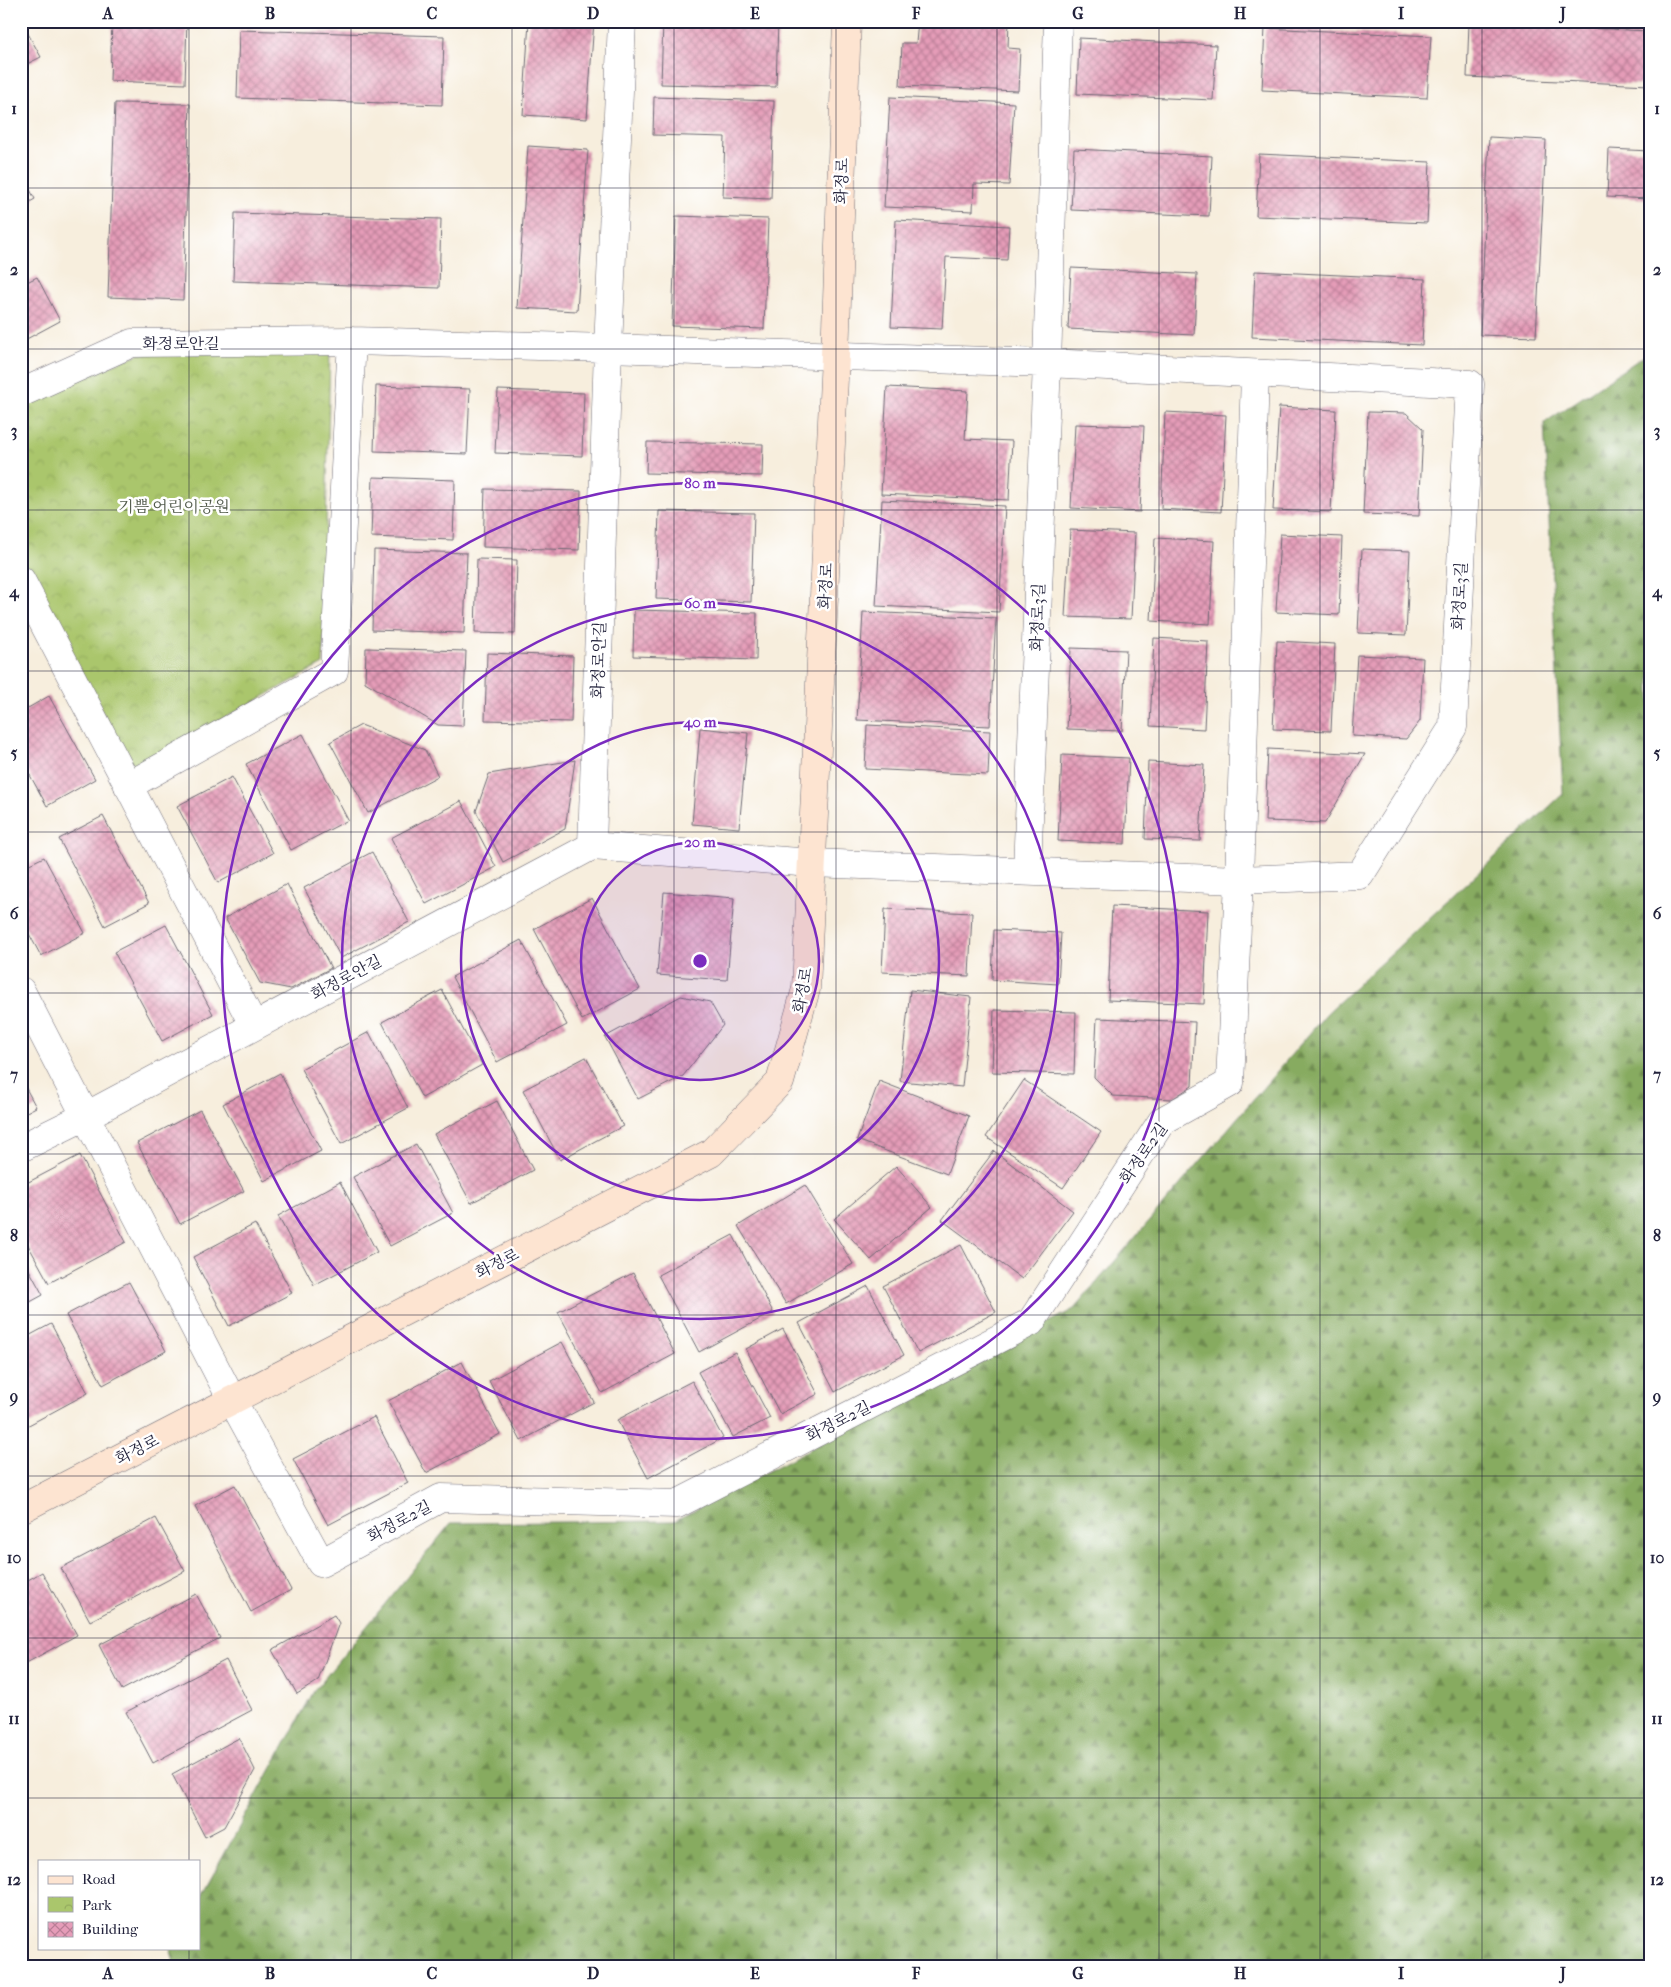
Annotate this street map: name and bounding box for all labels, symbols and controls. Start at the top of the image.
text: A [102,4,114,23]
text: B [265,4,275,23]
text: C [427,4,438,23]
text: D [587,4,599,23]
text: E [750,4,760,23]
text: F [911,4,921,23]
text: G [1072,4,1084,23]
text: H [1234,4,1247,23]
text: I [1398,4,1405,23]
text: J [1558,4,1566,24]
text: 1 [11,99,17,118]
text: 1 [1654,99,1660,118]
street label: 화정로 [831,157,852,205]
text: 2 [10,260,18,279]
text: 2 [1653,260,1661,279]
street label: 화정로안길 [142,334,220,353]
text: 3 [11,421,17,441]
text: 3 [1654,421,1660,441]
text: 80 m [684,474,716,492]
park label: 기쁨 어린이공원 [118,497,230,516]
street label: 화정로3길 [1448,561,1471,631]
street label: 화정로 [815,562,836,610]
text: 4 [8,582,20,602]
text: 4 [1651,582,1663,602]
street label: 화정로3길 [1027,583,1048,652]
text: 60 m [684,594,717,612]
street label: 화정로안길 [588,621,609,699]
text: 40 m [683,713,717,731]
text: 5 [11,743,18,762]
text: 5 [1654,743,1661,762]
text: 20 m [684,833,716,851]
text: 6 [10,904,19,923]
text: 6 [1653,904,1662,923]
street label: 화정로안길 [308,951,385,1004]
centre of rings [691,952,709,970]
street label: 화정로 [789,965,816,1015]
text: 7 [9,1065,18,1084]
text: 7 [1652,1065,1661,1084]
street label: 화정로2길 [1116,1119,1171,1187]
text: 8 [10,1226,18,1245]
text: 8 [1653,1226,1661,1245]
street label: 화정로 [472,1244,523,1282]
text: 9 [9,1387,18,1407]
text: 9 [1652,1387,1661,1407]
street label: 화정로2길 [803,1397,874,1446]
street label: 화정로 [112,1430,163,1468]
street label: 화정로2길 [364,1497,435,1546]
text: 10 [7,1548,21,1567]
text: 10 [1650,1548,1664,1567]
text: 11 [8,1709,20,1728]
text: 11 [1651,1709,1663,1728]
legend [38,1860,200,1950]
text: 12 [7,1870,21,1889]
text: Road [82,1870,116,1888]
text: 12 [1650,1870,1664,1889]
text: Park [82,1896,112,1914]
text: Building [82,1920,139,1938]
text: A [102,1964,114,1983]
text: B [265,1964,275,1983]
text: C [427,1964,438,1983]
text: D [587,1964,599,1983]
text: E [750,1964,760,1983]
text: F [911,1964,921,1983]
text: G [1072,1964,1084,1983]
text: H [1234,1964,1247,1983]
text: I [1398,1964,1405,1983]
text: J [1558,1964,1566,1984]

